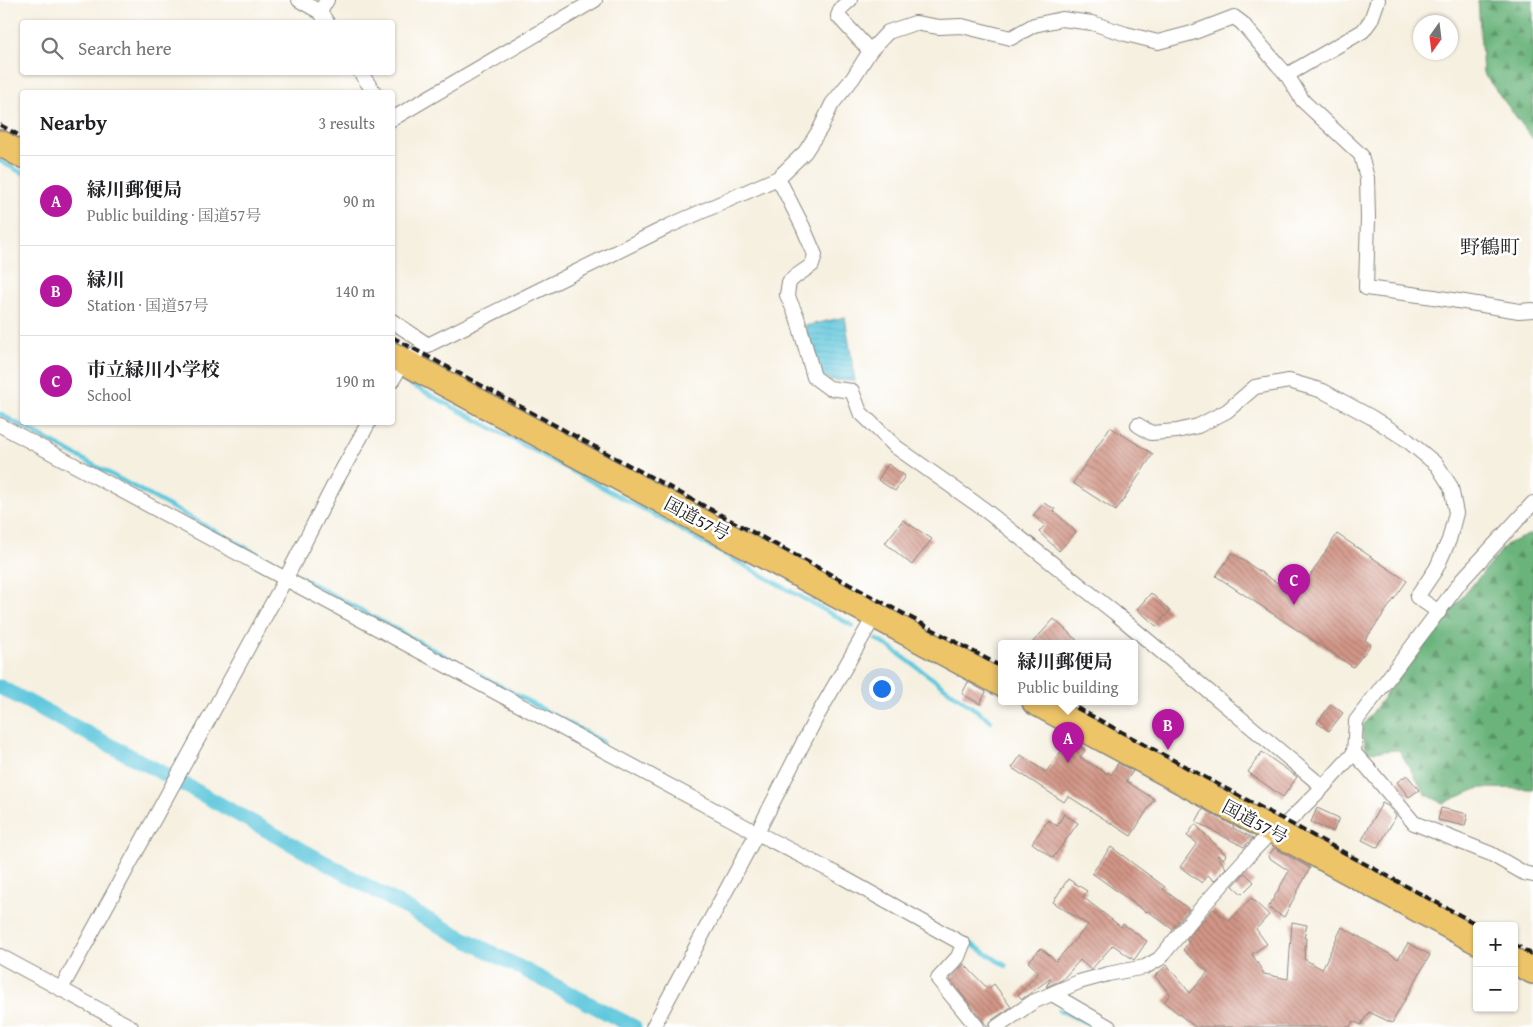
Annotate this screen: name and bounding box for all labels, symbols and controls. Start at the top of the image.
north arrow [1413,15,1458,60]
search box [20,20,395,75]
icon: search [38,34,66,62]
text: Search here [78,34,172,62]
text: Nearby [40,107,107,138]
text: 3 results [318,111,375,135]
text: 緑川郵便局 [87,175,182,203]
text: A [51,189,61,213]
text: 90 m [343,189,375,213]
text: Public building · 国道57号 [87,203,261,227]
district label: 野鶴町 [1460,232,1520,261]
text: 緑川 [87,265,125,293]
text: B [51,279,61,303]
text: 140 m [335,279,375,303]
text: Station · 国道57号 [87,293,208,317]
text: 市立緑川小学校 [87,355,220,383]
text: C [51,369,61,393]
text: 190 m [335,369,375,393]
text: School [87,383,131,407]
street label: 国道57号 [659,490,735,547]
pin: C [1278,564,1310,605]
popup [998,640,1138,705]
text: 緑川郵便局 [1017,647,1112,675]
text: Public building [1017,675,1119,699]
your location [869,676,895,702]
pin: B [1152,709,1184,750]
pin: A [1052,722,1084,763]
street label: 国道57号 [1217,793,1293,850]
map controls [1473,922,1518,1012]
button: + [1473,922,1518,967]
button: − [1473,967,1518,1012]

